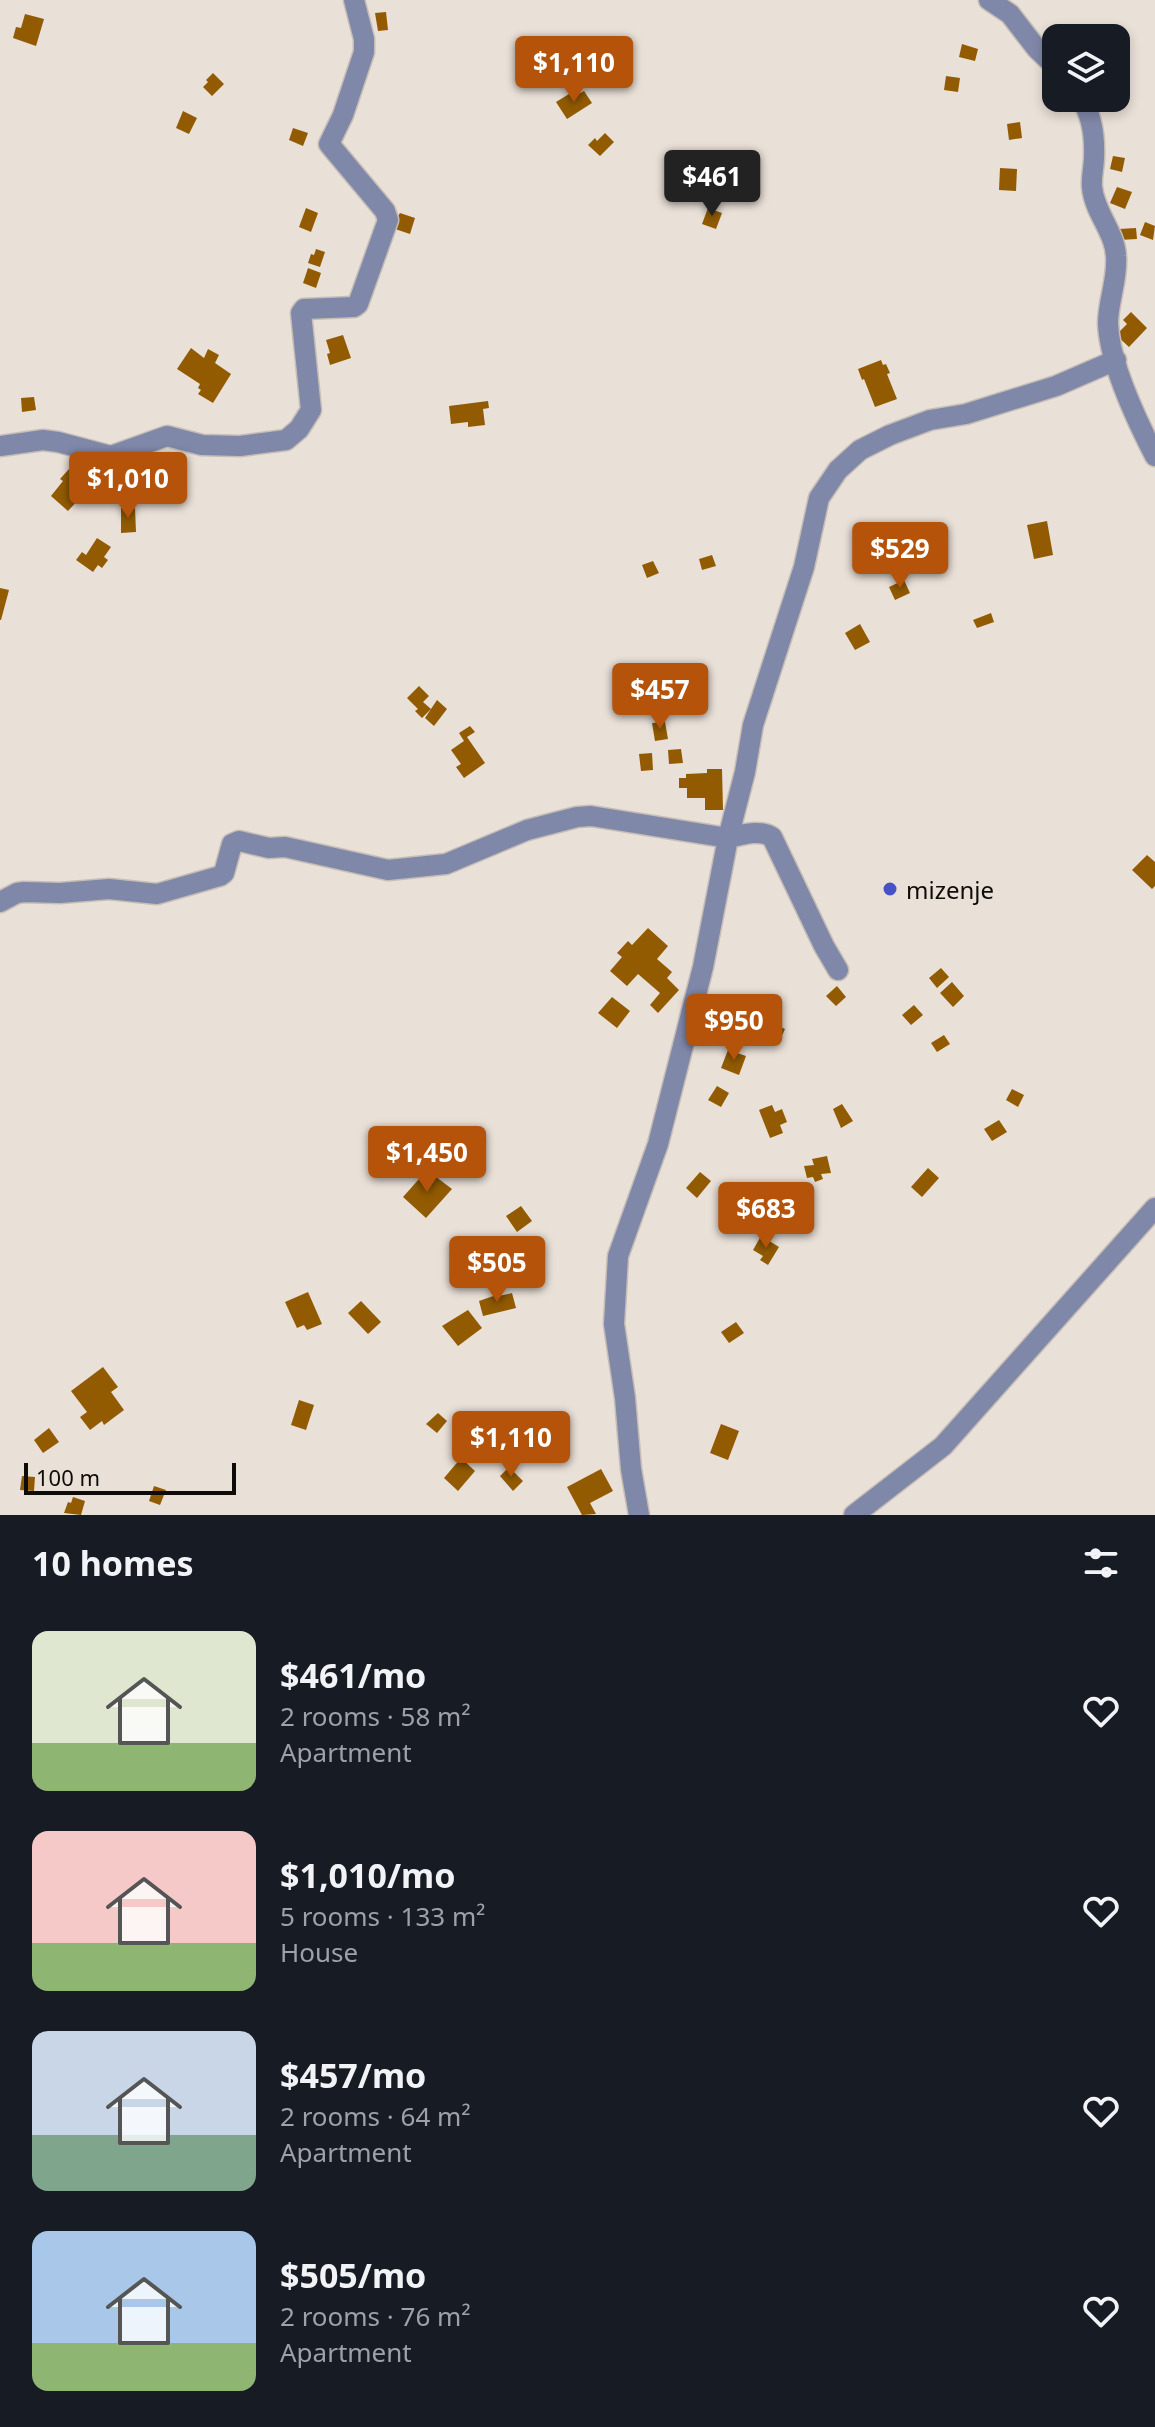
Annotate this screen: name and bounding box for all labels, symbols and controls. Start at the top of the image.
map controls [1042,24,1130,112]
button: layers [1042,24,1130,112]
pin: $1,110 [509,36,639,104]
text: $1,110 [533,44,615,80]
pin: $461 [665,150,759,218]
text: $461 [682,158,742,194]
pin: $1,010 [63,452,193,520]
text: $1,010 [87,460,169,496]
pin: $529 [853,522,947,590]
text: $529 [870,530,930,566]
pin: $457 [613,663,707,731]
text: $457 [630,671,690,707]
place label: mizenje [906,873,994,906]
marker: mizenje [881,880,899,898]
pin: $950 [687,994,781,1062]
text: $950 [704,1002,764,1038]
pin: $1,450 [362,1126,492,1194]
text: $1,450 [386,1134,468,1170]
pin: $683 [719,1182,813,1250]
text: $683 [736,1190,796,1226]
pin: $505 [450,1236,544,1304]
text: $505 [467,1244,527,1280]
pin: $1,110 [446,1411,576,1479]
text: $1,110 [470,1419,552,1455]
scale bar [24,1459,236,1495]
text: 100 m [36,1462,100,1492]
text: 10 homes [32,1540,194,1586]
icon: filters [1079,1541,1123,1585]
text: $461/mo [280,1652,426,1698]
icon: home [96,1663,192,1759]
icon: heart [1079,1689,1123,1733]
text: 2 rooms · 58 m² [280,1698,470,1734]
text: Apartment [280,1734,412,1770]
text: $1,010/mo [280,1852,455,1898]
icon: home [96,1863,192,1959]
icon: heart [1079,1889,1123,1933]
text: 5 rooms · 133 m² [280,1898,485,1934]
text: House [280,1934,358,1970]
text: $457/mo [280,2052,426,2098]
icon: home [96,2063,192,2159]
icon: heart [1079,2089,1123,2133]
text: 2 rooms · 64 m² [280,2098,470,2134]
text: Apartment [280,2134,412,2170]
text: $505/mo [280,2252,426,2298]
icon: home [96,2263,192,2359]
icon: heart [1079,2289,1123,2333]
text: 2 rooms · 76 m² [280,2298,470,2334]
text: Apartment [280,2334,412,2370]

